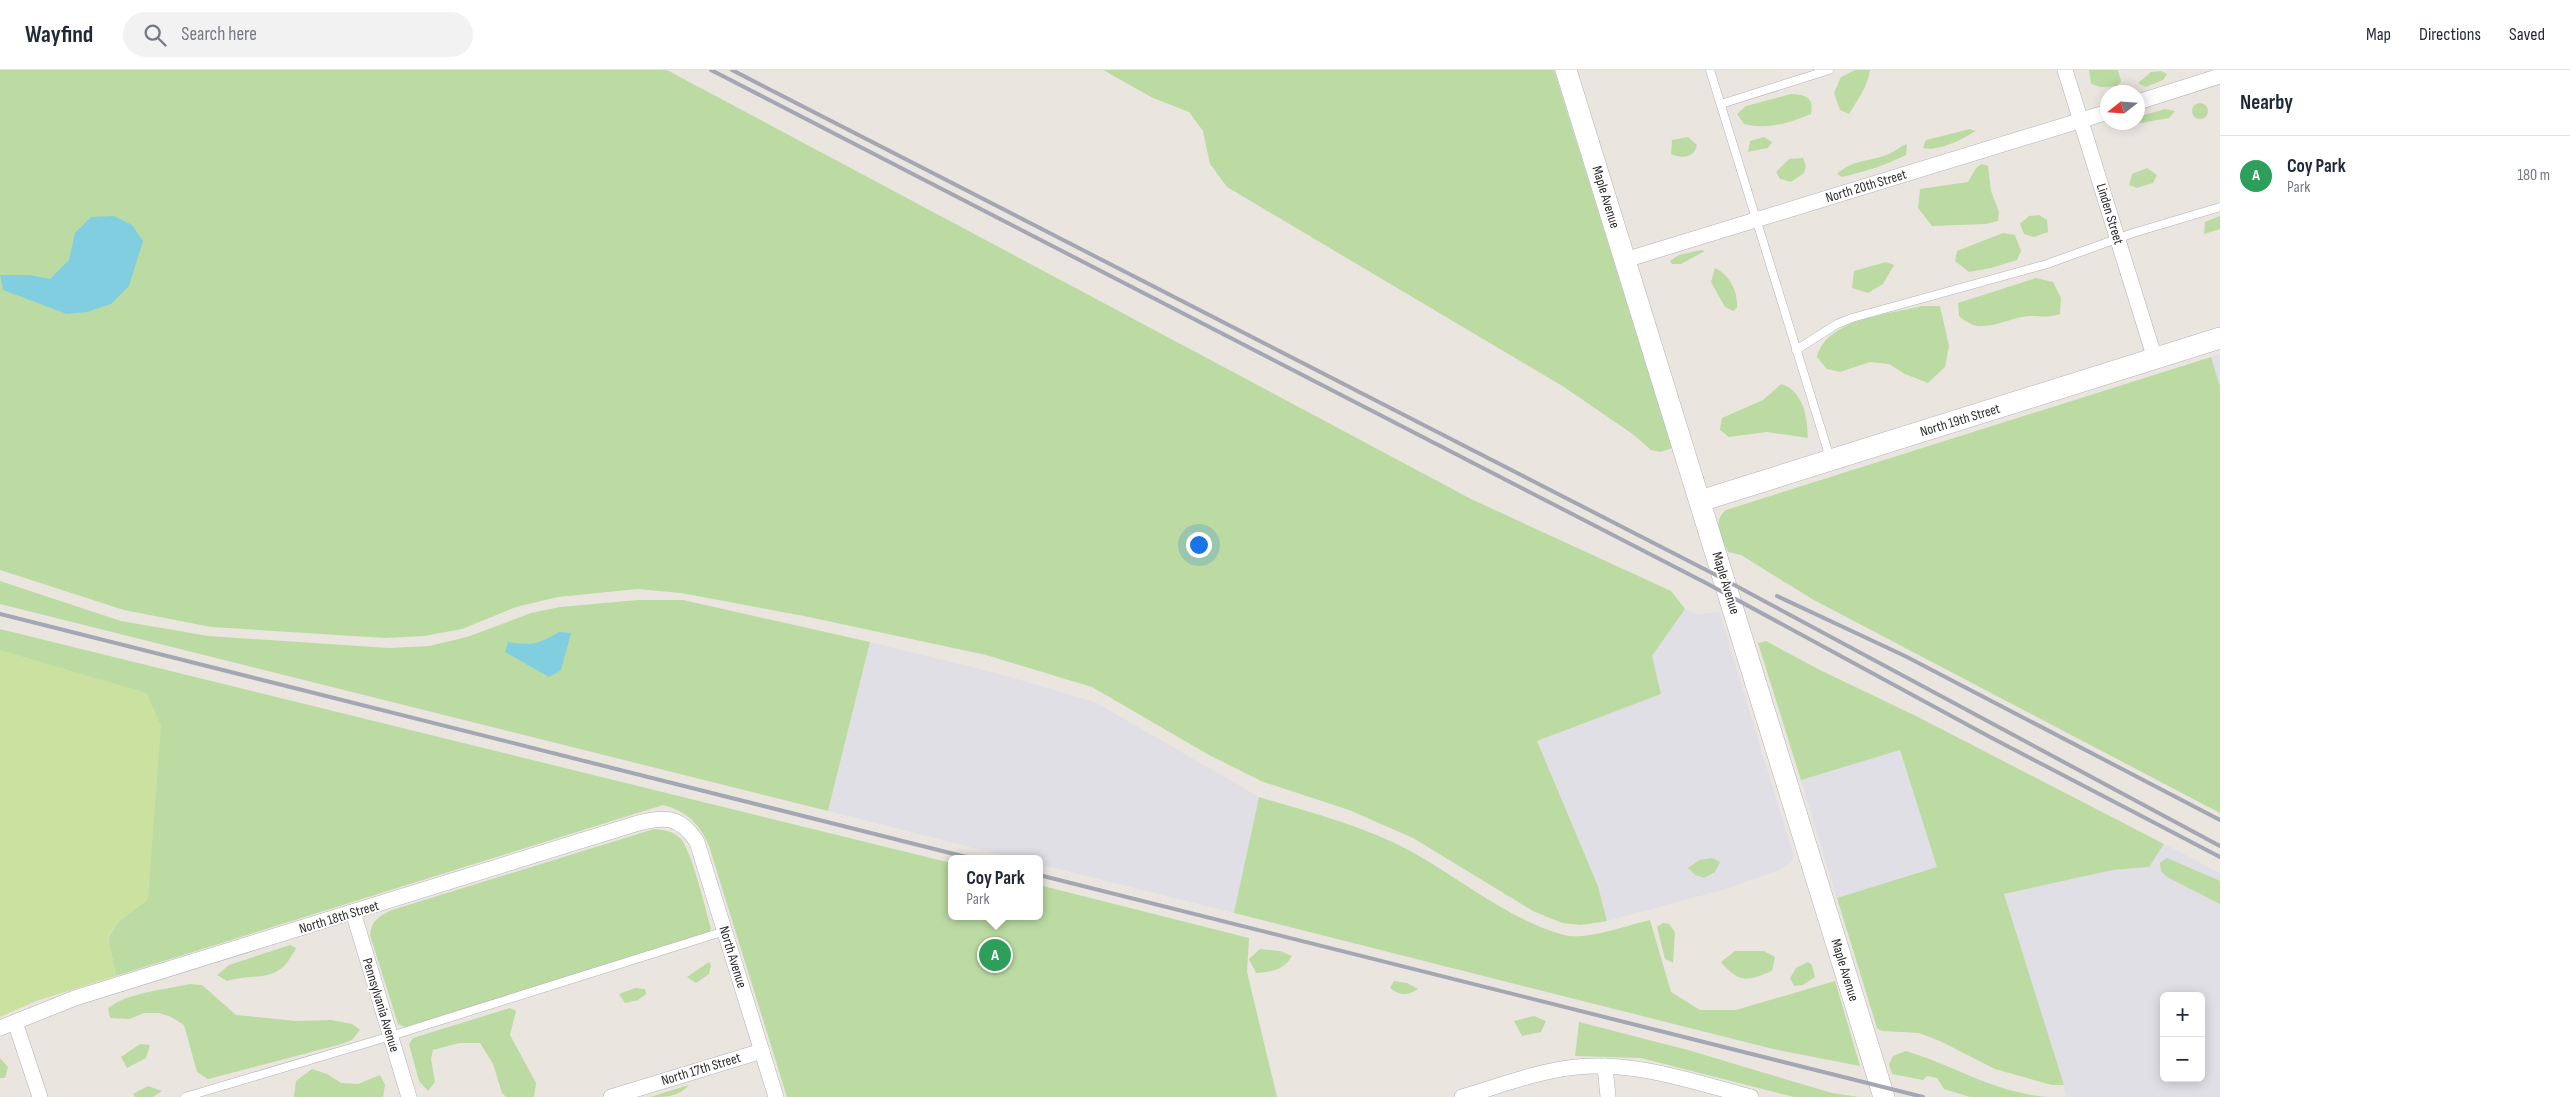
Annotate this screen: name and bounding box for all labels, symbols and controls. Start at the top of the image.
search box [123,12,473,57]
text: Wayfind [25,20,93,49]
icon: search [141,21,169,49]
text: Search here [181,23,257,46]
text: Map [2366,24,2391,45]
text: Directions [2419,24,2481,45]
text: Saved [2509,24,2545,45]
north arrow [2100,85,2145,130]
text: Nearby [2240,90,2293,115]
text: Coy Park [2287,155,2346,178]
street label: Maple Avenue [1588,164,1624,230]
street label: North 20th Street [1824,166,1908,206]
text: A [2252,166,2260,185]
text: 180 m [2517,166,2550,185]
text: Park [2287,178,2310,197]
street label: Linden Street [2093,181,2127,247]
street label: North 19th Street [1918,400,2002,440]
your location [1186,532,1212,558]
street label: Maple Avenue [1708,550,1744,616]
popup [948,855,1043,920]
text: Coy Park [966,867,1025,890]
text: Park [966,890,990,909]
street label: North 18th Street [297,897,381,937]
street label: North Avenue [716,924,750,990]
pin: A [979,936,1011,974]
street label: Maple Avenue [1827,937,1863,1003]
street label: Pennsylvania Avenue [359,956,403,1054]
map controls [2160,992,2205,1082]
button: + [2160,992,2205,1037]
button: − [2160,1037,2205,1082]
street label: North 17th Street [659,1049,743,1089]

